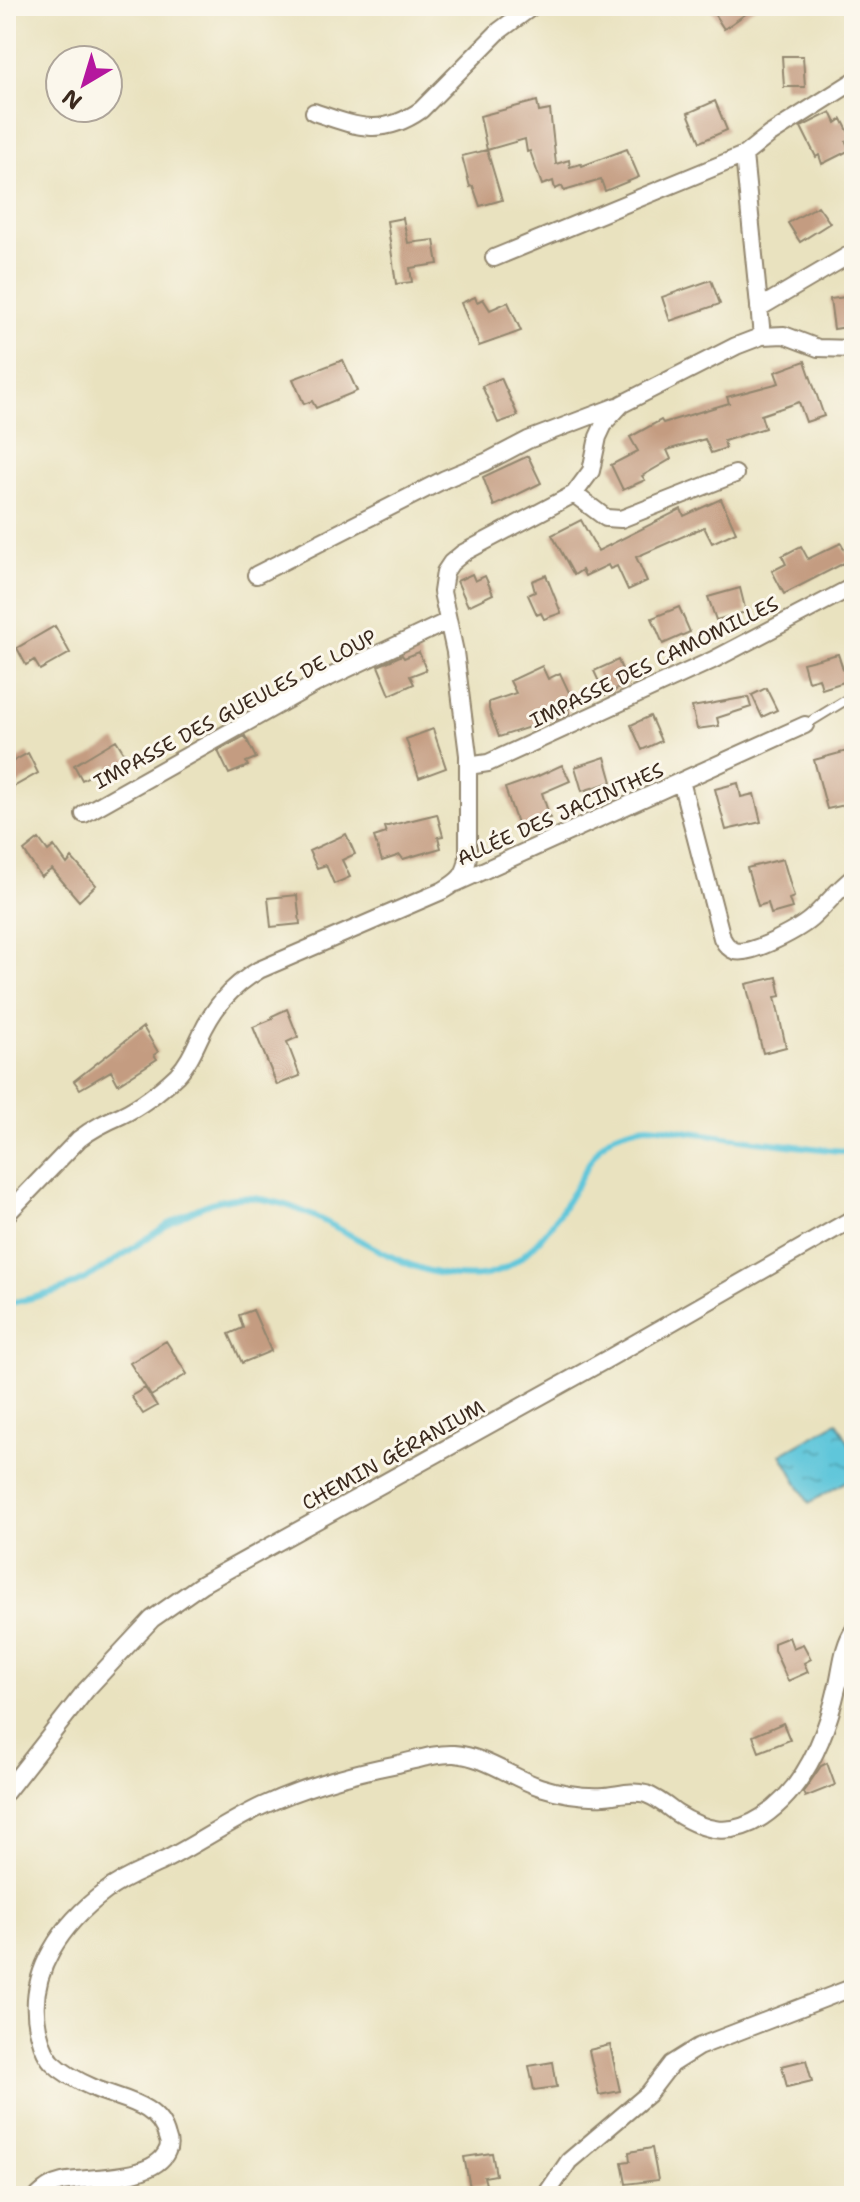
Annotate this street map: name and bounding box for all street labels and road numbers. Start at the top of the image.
street label: IMPASSE DES CAMOMILLES [525,590,783,734]
street label: IMPASSE DES GUEULES DE LOUP [89,623,381,795]
street label: ALLÉE DES JACINTHES [453,757,667,871]
street label: CHEMIN GÉRANIUM [297,1394,489,1516]

